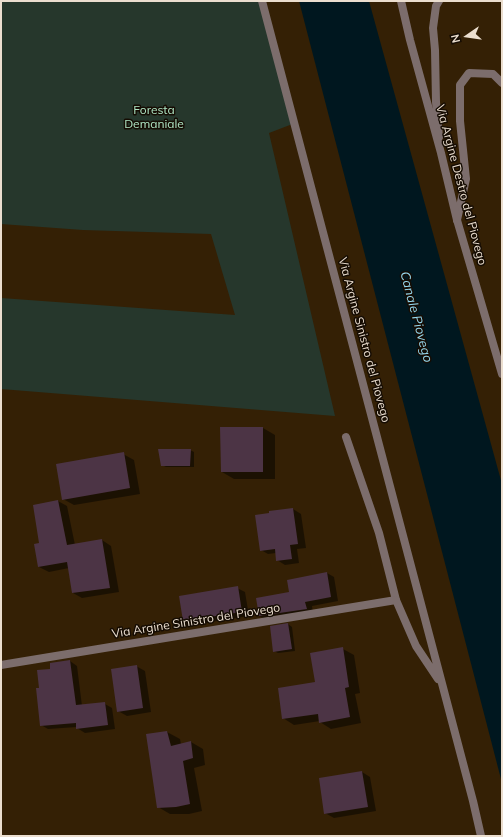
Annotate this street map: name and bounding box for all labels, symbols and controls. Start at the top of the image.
north arrow [447,16,487,56]
text: N [448,33,463,44]
park label: Foresta Demaniale [124,103,184,131]
street label: Via Argine Destro del Piovego [433,103,489,267]
street label: Via Argine Sinistro del Piovego [335,256,393,424]
water label: Canale Piovego [396,270,436,364]
street label: Via Argine Sinistro del Piovego [111,601,281,641]

